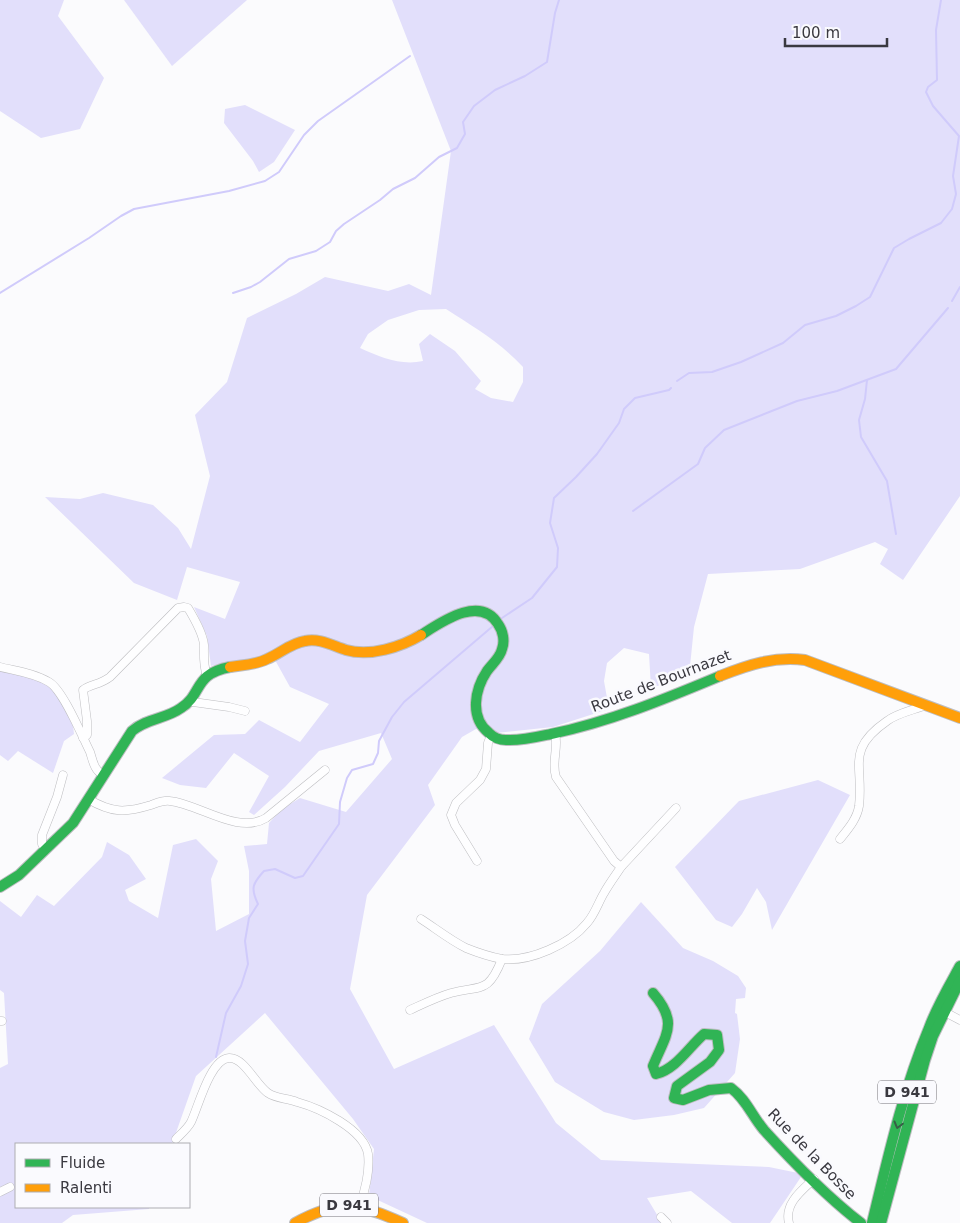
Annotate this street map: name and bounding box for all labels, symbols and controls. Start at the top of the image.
scale bar [785,15,888,47]
text: 100 m [792,24,840,42]
street label: Route de Bournazet [589,646,734,716]
road number: D 941 [878,1080,936,1104]
street label: Rue de la Bosse [764,1105,860,1203]
one-way arrow [893,1121,903,1129]
legend [15,1143,190,1208]
text: Fluide [60,1154,105,1172]
text: Ralenti [60,1179,112,1197]
road number: D 941 [320,1194,378,1216]

